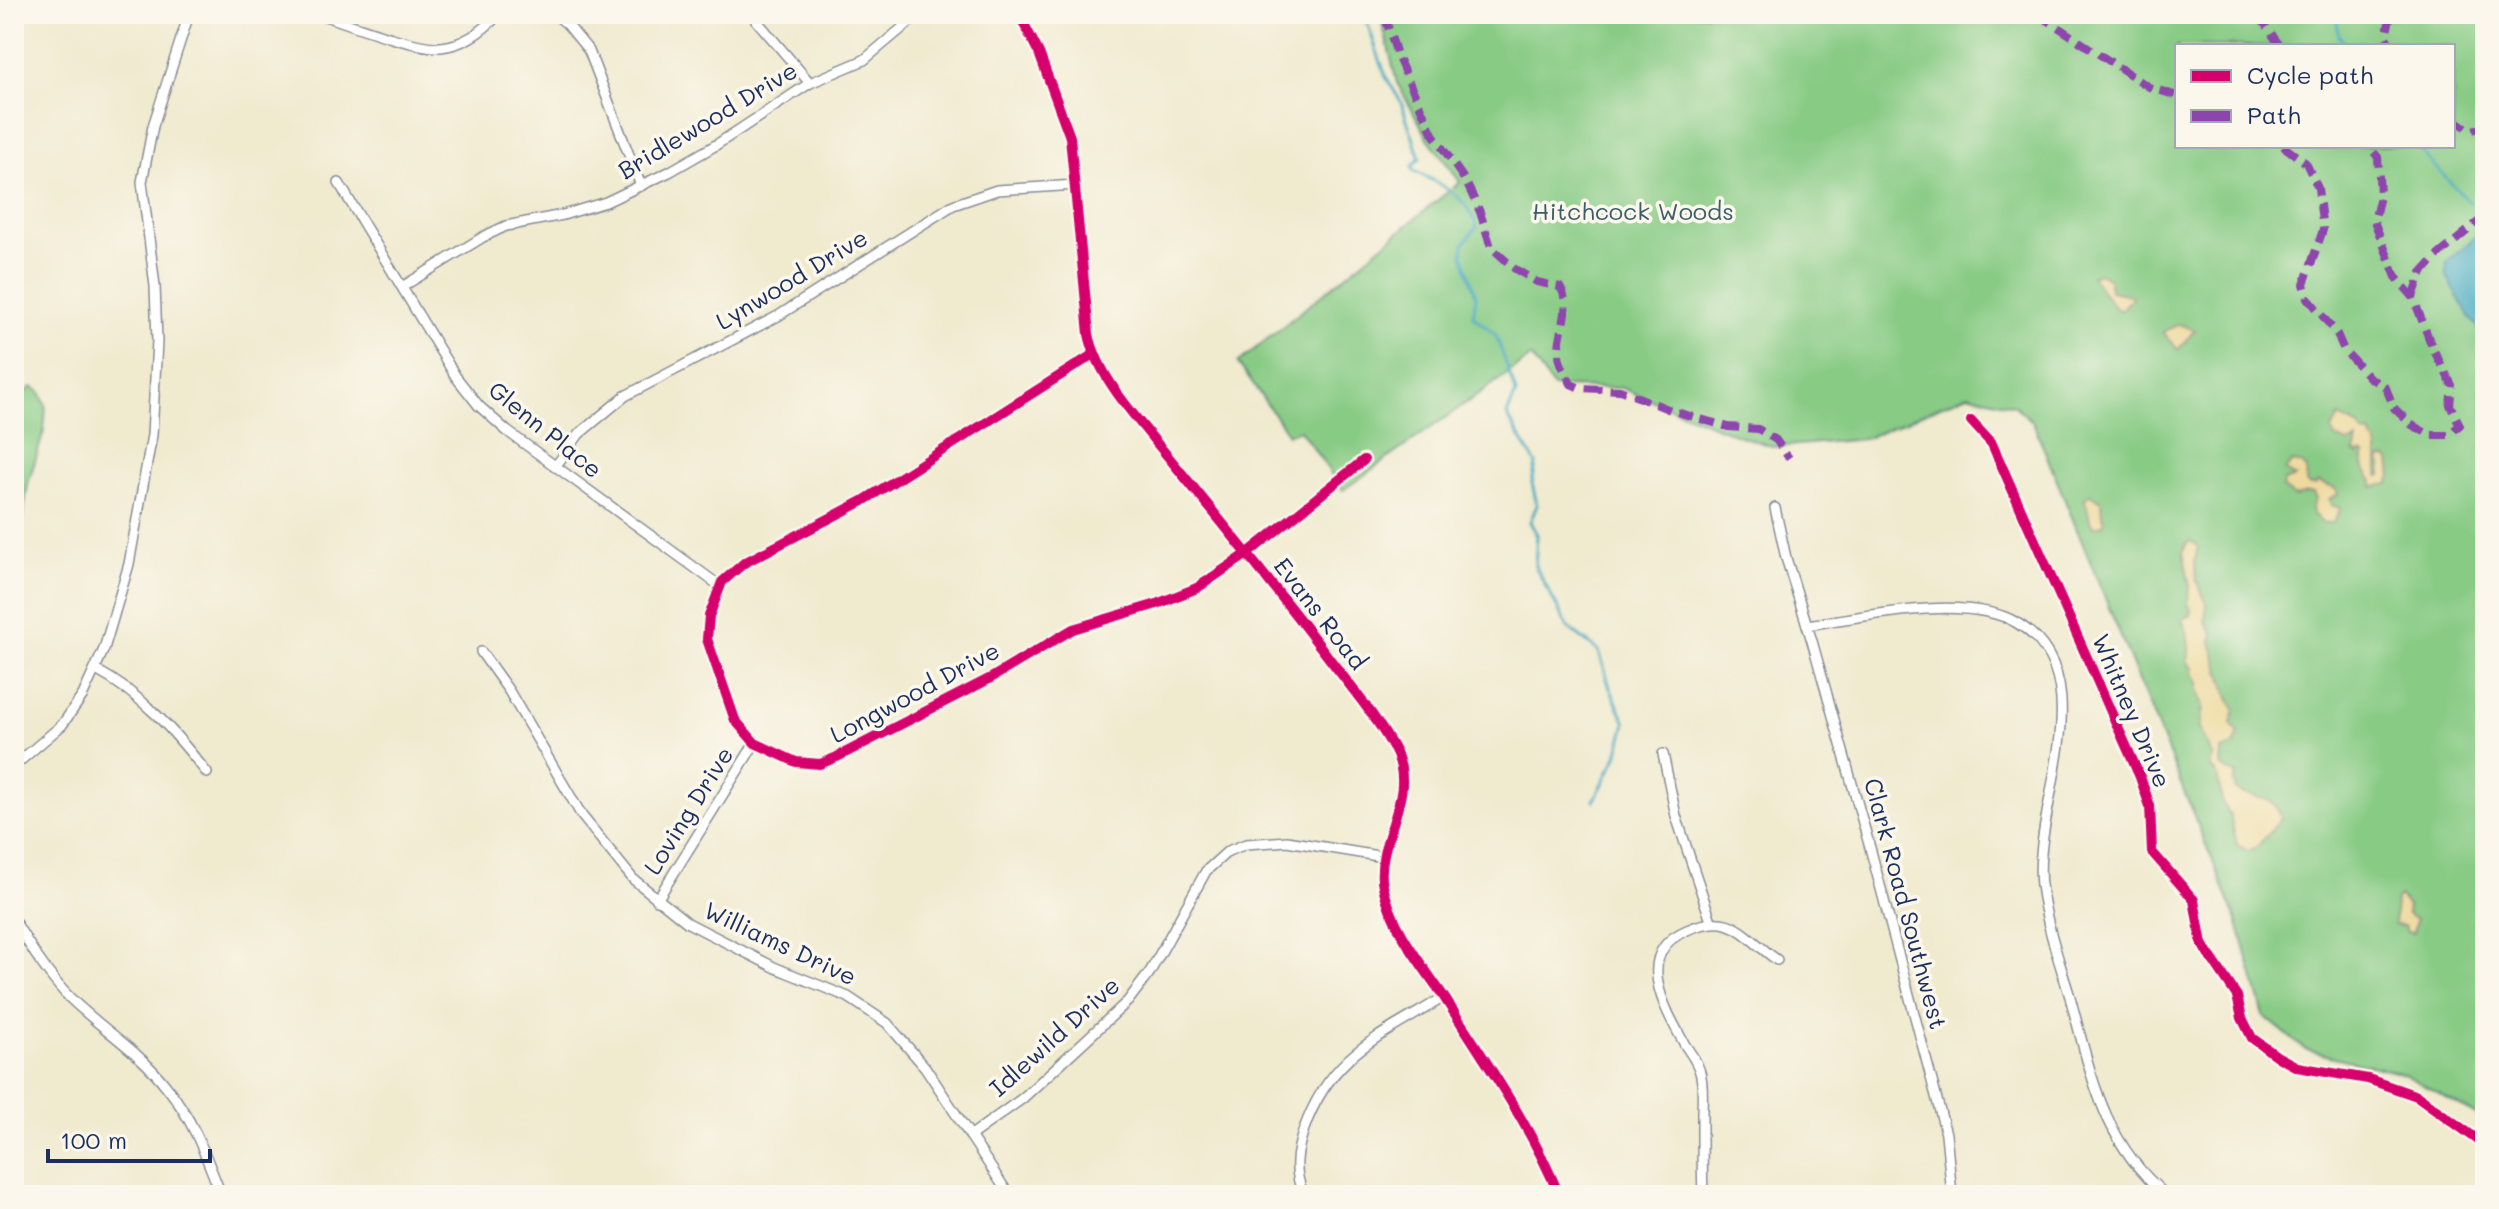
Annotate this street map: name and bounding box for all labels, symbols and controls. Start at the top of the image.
legend [2175,44,2455,148]
street label: Bridlewood Drive [612,54,803,185]
text: Cycle path [2247,59,2373,90]
text: Path [2247,99,2301,130]
park label: Hitchcock Woods [1532,195,1734,226]
street label: Lynwood Drive [710,221,873,336]
street label: Glenn Place [483,374,609,484]
street label: Evans Road [1268,551,1375,675]
street label: Whitney Drive [2086,629,2179,792]
street label: Longwood Drive [824,634,1004,749]
street label: Loving Drive [636,740,739,880]
street label: Clark Road Southwest [1858,775,1955,1033]
street label: Williams Drive [699,894,862,991]
street label: Idlewild Drive [982,969,1126,1103]
scale bar [48,1113,210,1163]
text: 100 m [60,1124,127,1155]

